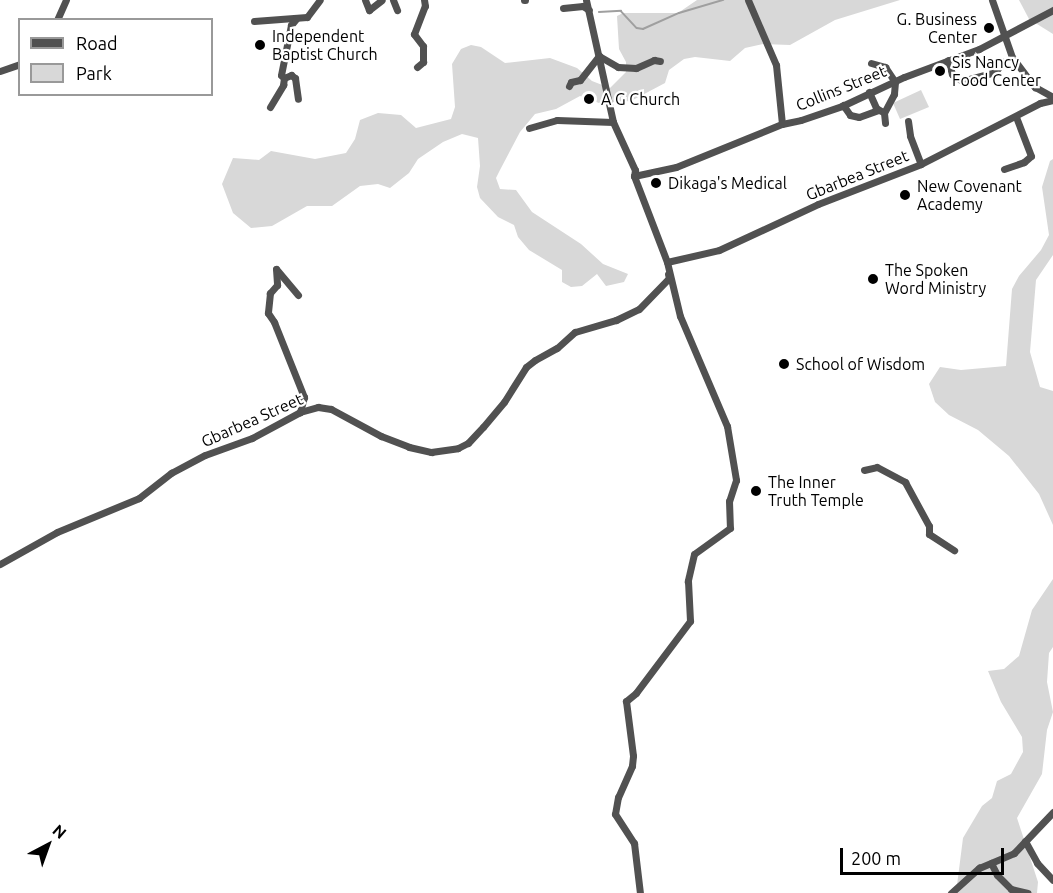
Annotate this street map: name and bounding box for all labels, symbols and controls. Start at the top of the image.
place label: G. Business Center [897,9,977,47]
legend [18,18,213,96]
marker: G. Business Center [982,21,996,35]
place label: Independent Baptist Church [272,26,378,64]
text: Road [76,33,118,53]
marker: Independent Baptist Church [253,38,267,52]
place label: Sis Nancy Food Center [952,52,1041,90]
street label: Collins Street [793,61,889,115]
text: Park [76,63,112,83]
marker: Sis Nancy Food Center [933,64,947,78]
place label: A G Church [601,89,680,109]
marker: A G Church [582,92,596,106]
street label: Gbarbea Street [803,146,911,204]
place label: Dikaga's Medical [668,173,787,193]
marker: Dikaga's Medical [649,176,663,190]
place label: New Covenant Academy [917,176,1022,214]
marker: New Covenant Academy [898,188,912,202]
place label: The Spoken Word Ministry [885,260,986,298]
marker: The Spoken Word Ministry [866,272,880,286]
place label: School of Wisdom [796,354,925,374]
marker: School of Wisdom [777,357,791,371]
street label: Gbarbea Street [198,389,306,451]
place label: The Inner Truth Temple [768,472,864,510]
marker: The Inner Truth Temple [749,484,763,498]
north arrow [18,815,78,875]
text: N [49,821,70,842]
scale bar [843,836,1006,874]
text: 200 m [851,848,901,868]

